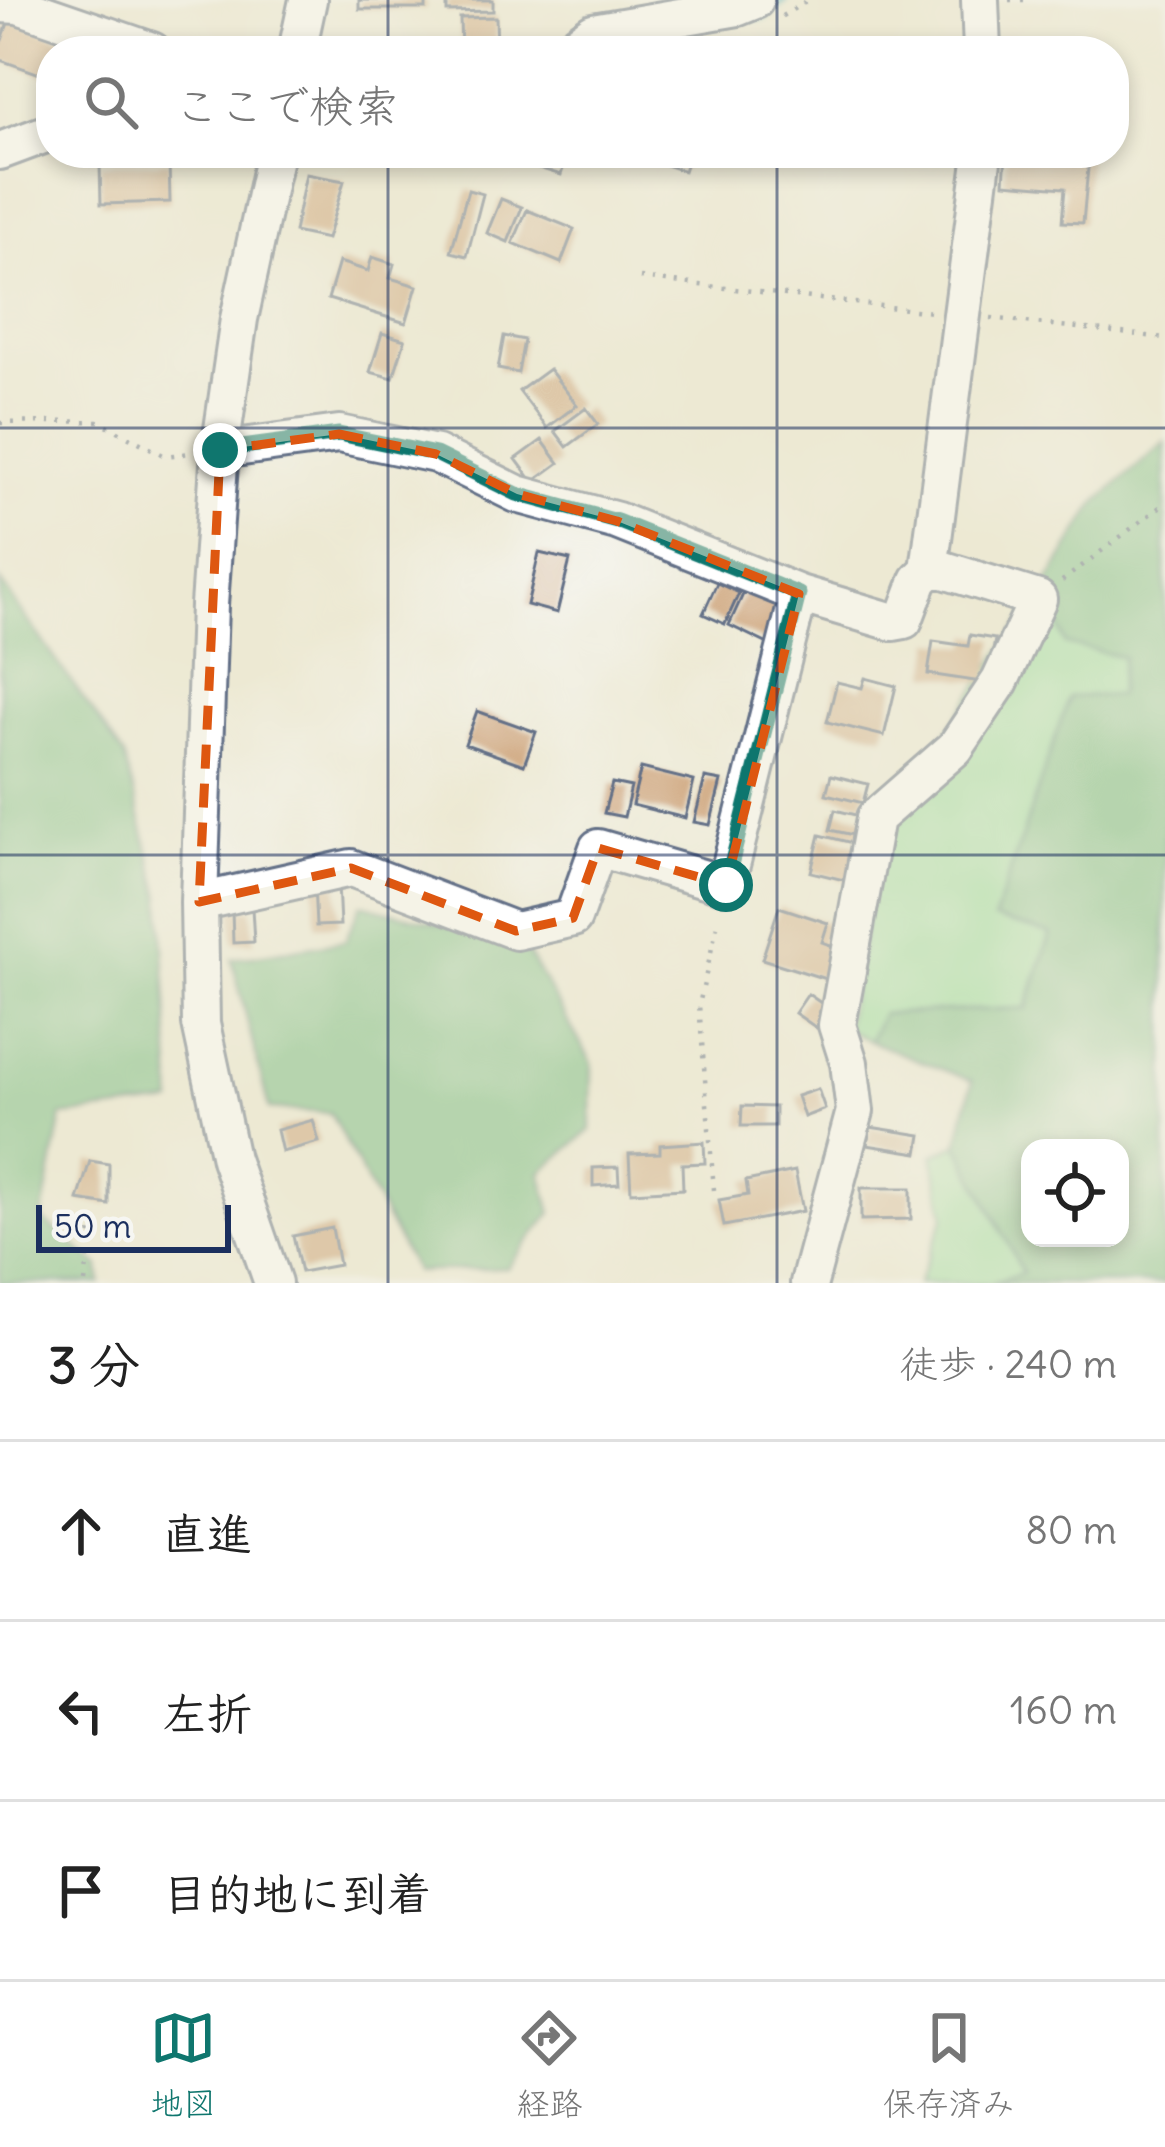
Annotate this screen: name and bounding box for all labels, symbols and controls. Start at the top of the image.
search box [36,36,1129,168]
icon: search [78,69,144,135]
text: ここで検索 [174,78,399,134]
route end [193,423,247,477]
route start [699,858,753,912]
map controls [1021,1139,1129,1247]
button: locate [1021,1139,1129,1247]
scale bar [36,1199,231,1252]
text: 50 m [54,1205,131,1247]
text: 3 分 [48,1333,140,1397]
text: 徒歩 · 240 m [899,1340,1117,1389]
icon: ahead [48,1498,114,1564]
text: 直進 [162,1506,252,1562]
text: 80 m [1025,1506,1117,1555]
icon: left [48,1678,114,1744]
text: 左折 [162,1686,252,1742]
text: 160 m [1010,1686,1117,1735]
icon: arrive [48,1858,114,1924]
text: 目的地に到着 [162,1866,432,1922]
tab: 地図 [150,2005,216,2125]
tab: 経路 [516,2005,582,2125]
tab: 保存済み [883,2005,1015,2125]

